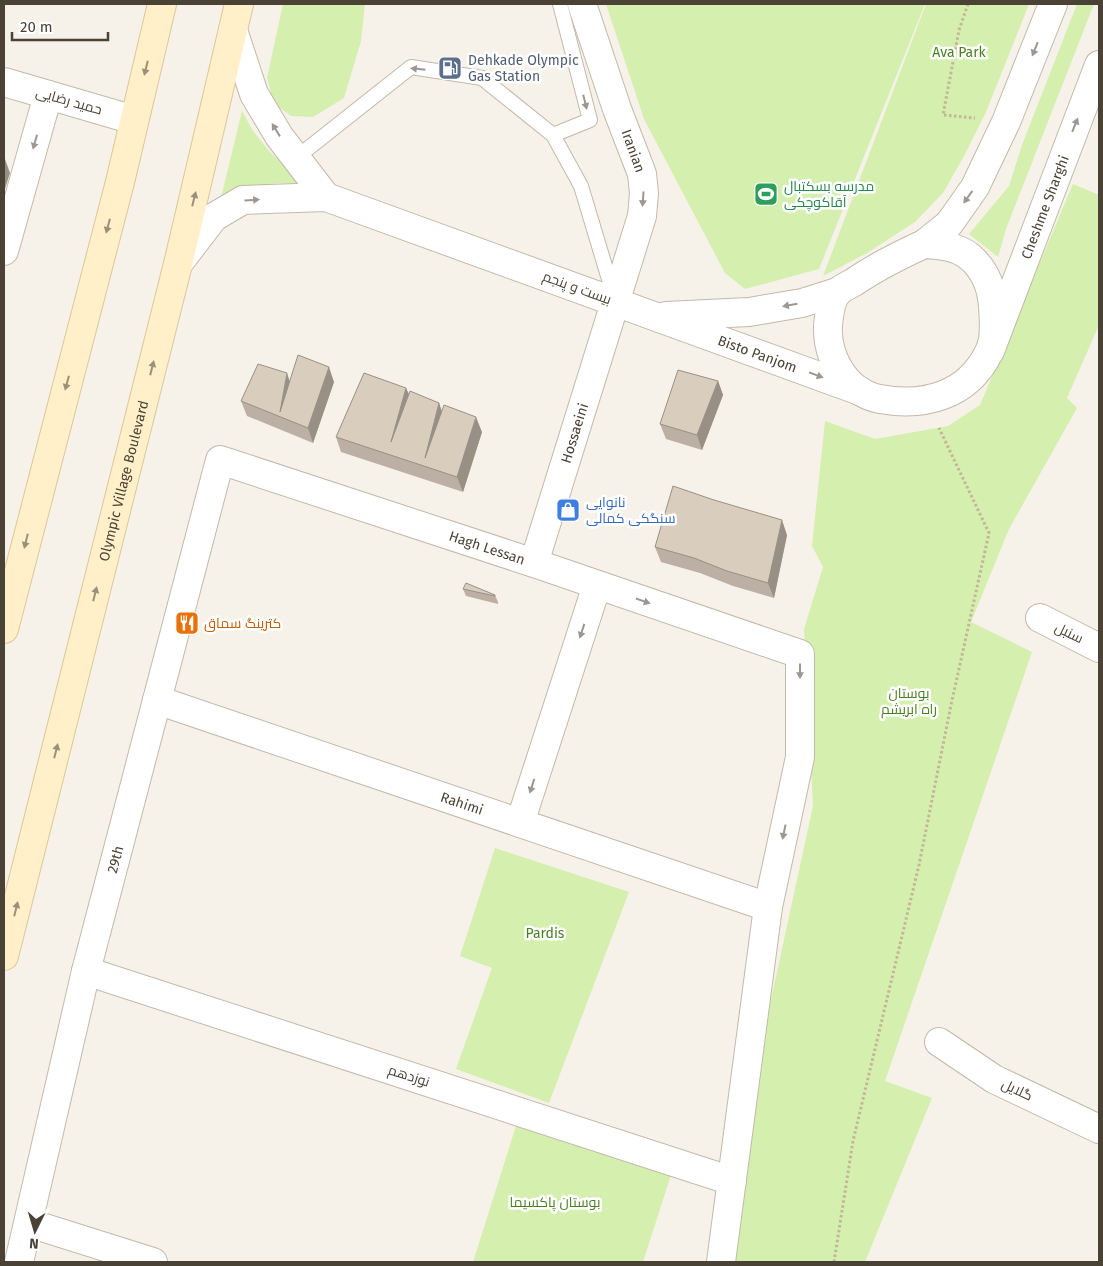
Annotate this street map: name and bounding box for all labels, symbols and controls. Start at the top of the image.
scale bar [12,10,109,42]
text: 20 m [20,18,53,36]
one-way arrow [1031,42,1039,57]
park label: Ava Park [932,44,987,61]
place label: Dehkade Olympic Gas Station [468,52,579,85]
fuel station icon: Dehkade Olympic Gas Station [437,55,463,81]
one-way arrow [142,61,150,76]
one-way arrow [410,65,426,73]
street label: حمید رضایی [34,83,104,119]
one-way arrow [581,94,589,109]
one-way arrow [1071,117,1079,132]
one-way arrow [271,123,280,136]
street label: Iranian [617,127,649,175]
one-way arrow [30,135,38,150]
street label: Cheshme Sharghi [1017,153,1072,261]
place label: مدرسه بسکتبال آقاکوچکی [784,178,874,212]
sports icon: مدرسه بسکتبال آقاکوچکی [753,181,779,207]
one-way arrow [963,190,973,204]
one-way arrow [190,192,198,207]
one-way arrow [639,192,647,208]
one-way arrow [244,195,260,203]
one-way arrow [104,218,112,233]
street label: بیست و پنجم [540,268,614,309]
one-way arrow [782,301,798,309]
street label: Bisto Panjom [716,332,799,376]
one-way arrow [148,361,156,376]
one-way arrow [808,372,823,379]
one-way arrow [63,376,71,391]
street label: Olympic Village Boulevard [95,399,152,563]
street label: Hossaeini [557,401,592,465]
place label: نانوایی سنگکی کمالی [586,494,675,527]
shop icon: نانوایی سنگکی کمالی [555,497,581,523]
street label: Hagh Lessan [447,527,527,568]
one-way arrow [22,533,30,548]
one-way arrow [91,586,99,601]
one-way arrow [635,598,650,605]
restaurant icon: کترینگ سماق [174,610,200,636]
place label: کترینگ سماق [204,615,281,632]
street label: سنبل [1052,619,1086,647]
one-way arrow [577,624,585,639]
one-way arrow [796,663,804,679]
park label: بوستان راه ابریشم [881,685,937,719]
one-way arrow [52,744,60,759]
one-way arrow [527,779,535,794]
street label: Rahimi [438,788,486,818]
one-way arrow [780,824,788,839]
street label: 29th [104,844,127,875]
one-way arrow [12,901,20,916]
park label: Pardis [526,925,565,942]
street label: نوزدهم [386,1061,432,1092]
street label: گلایل [999,1075,1035,1105]
park label: بوستان پاکسیما [509,1194,601,1212]
north arrow [10,1206,60,1256]
text: N [29,1235,39,1252]

